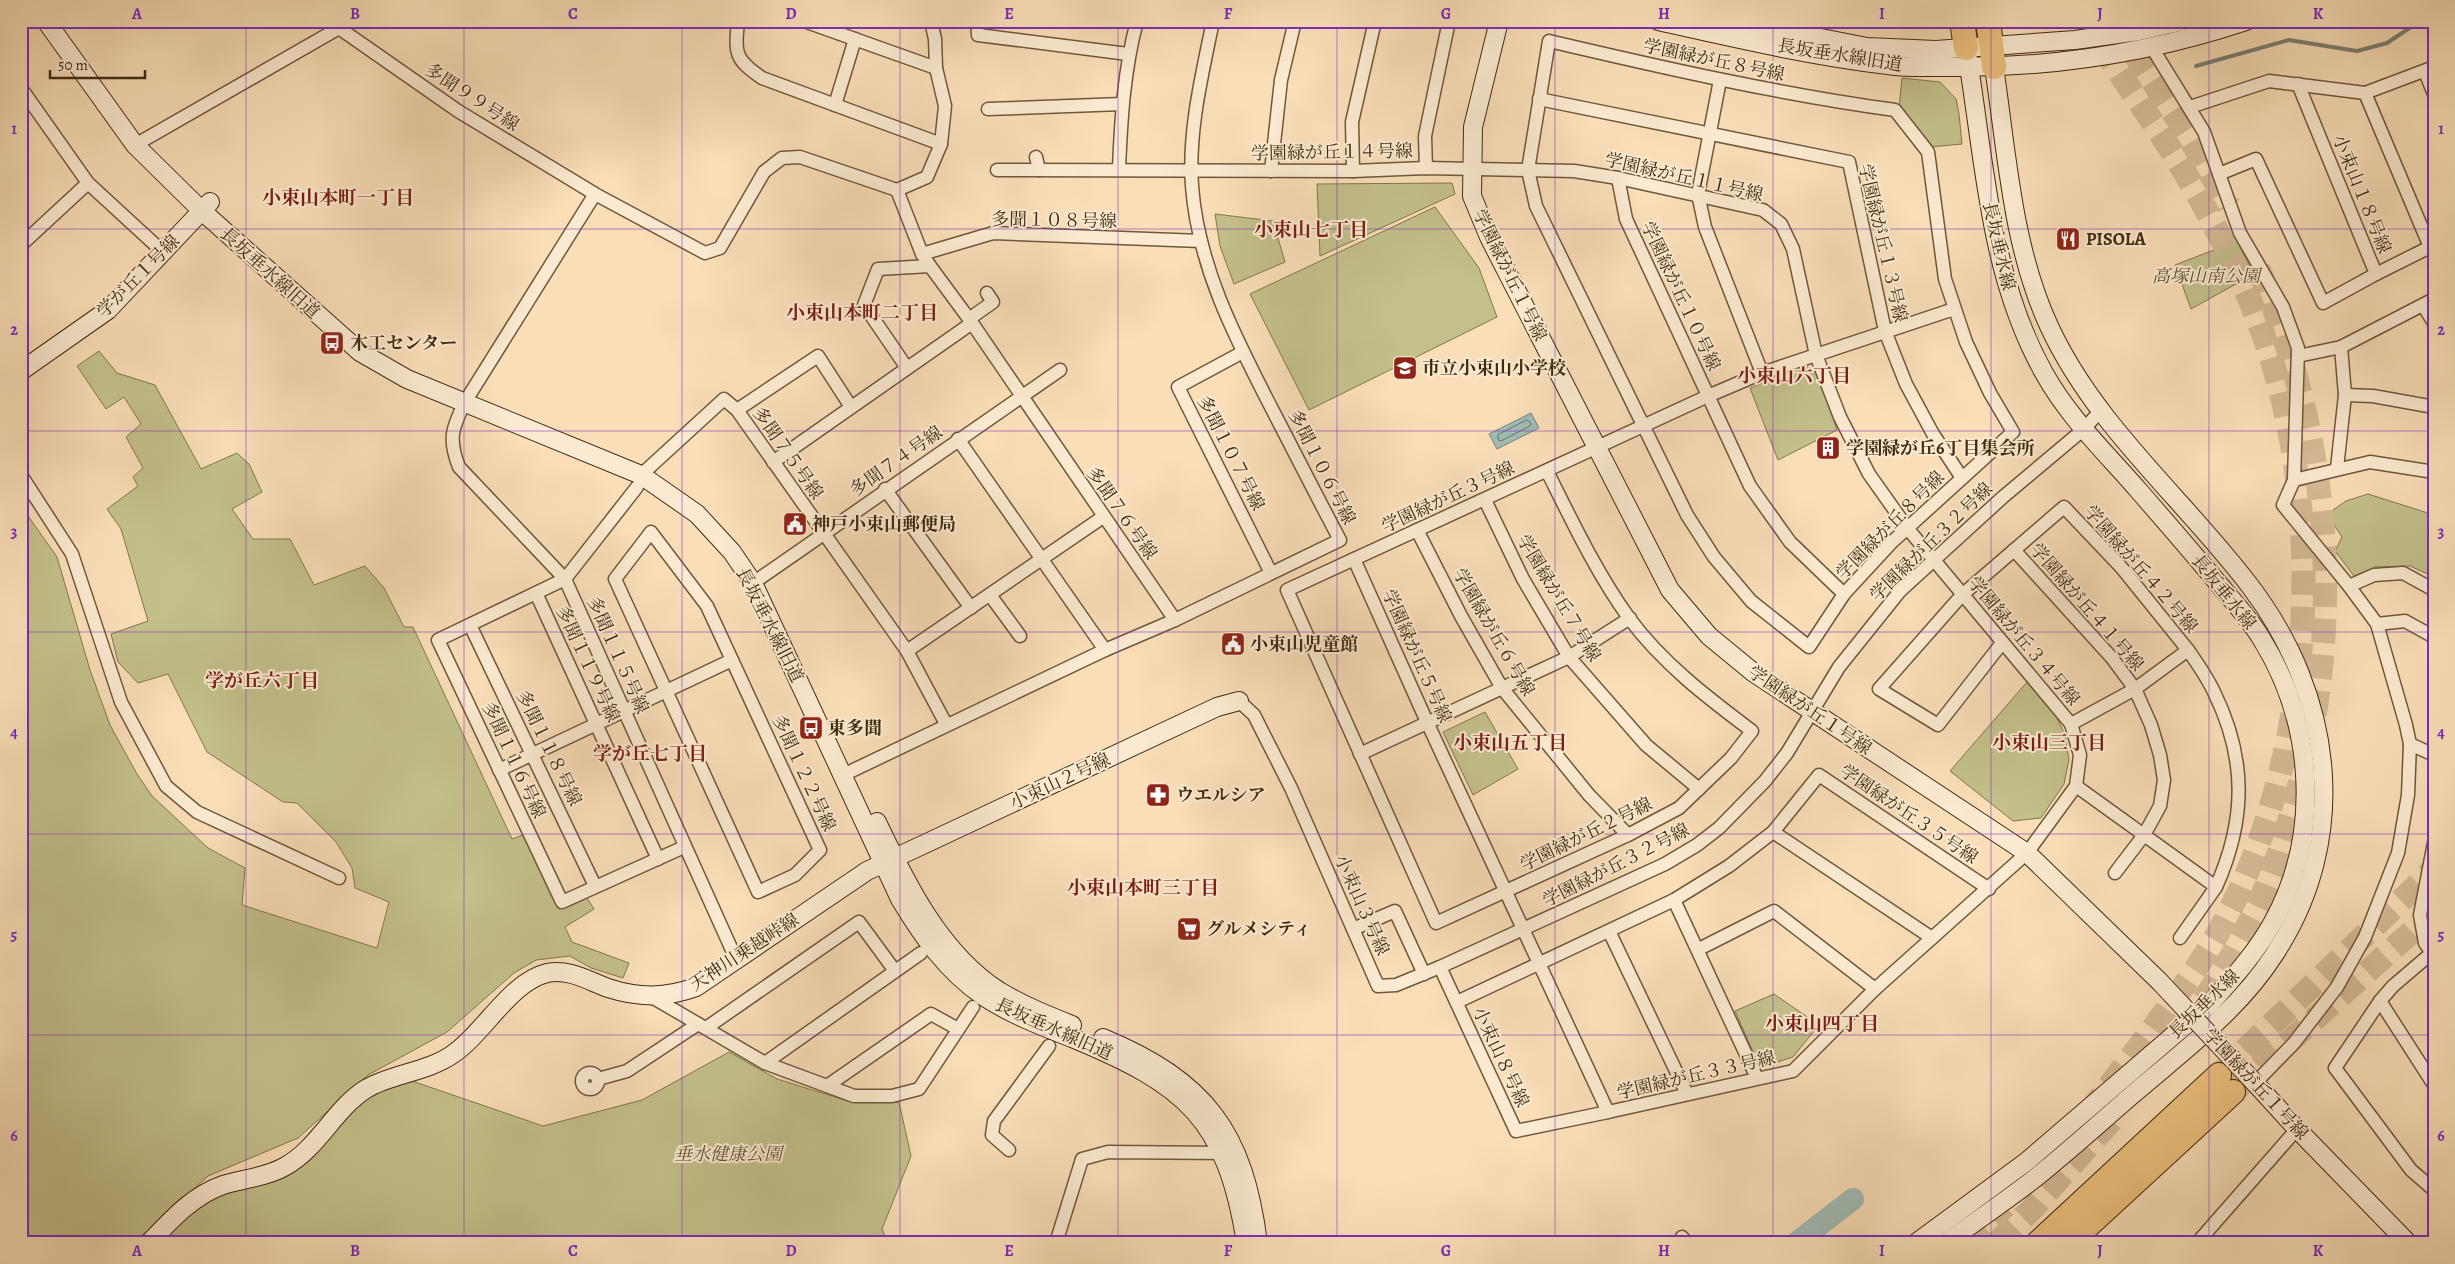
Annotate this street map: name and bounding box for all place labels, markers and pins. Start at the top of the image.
restaurant icon: PISOLA [2055,226,2081,252]
place label: PISOLA [2086,227,2147,251]
bus stop icon: 木工センター [319,330,345,356]
place label: 木工センター [350,331,457,355]
school or university icon: 市立小束山小学校 [1392,355,1418,381]
place label: 市立小束山小学校 [1422,356,1566,380]
building icon: 学園緑が丘6丁目集会所 [1815,435,1841,461]
place label: 学園緑が丘6丁目集会所 [1846,436,2034,460]
public building icon: 神戸小束山郵便局 [782,511,808,537]
place label: 神戸小束山郵便局 [812,512,956,536]
public building icon: 小束山児童館 [1220,631,1246,657]
place label: 小束山児童館 [1250,632,1358,656]
bus stop icon: 東多聞 [798,715,824,741]
place label: 東多聞 [828,716,882,740]
pharmacy icon: ウエルシア [1145,782,1171,808]
place label: ウエルシア [1176,783,1266,807]
supermarket icon: グルメシティ [1176,916,1202,942]
place label: グルメシティ [1206,917,1311,941]

